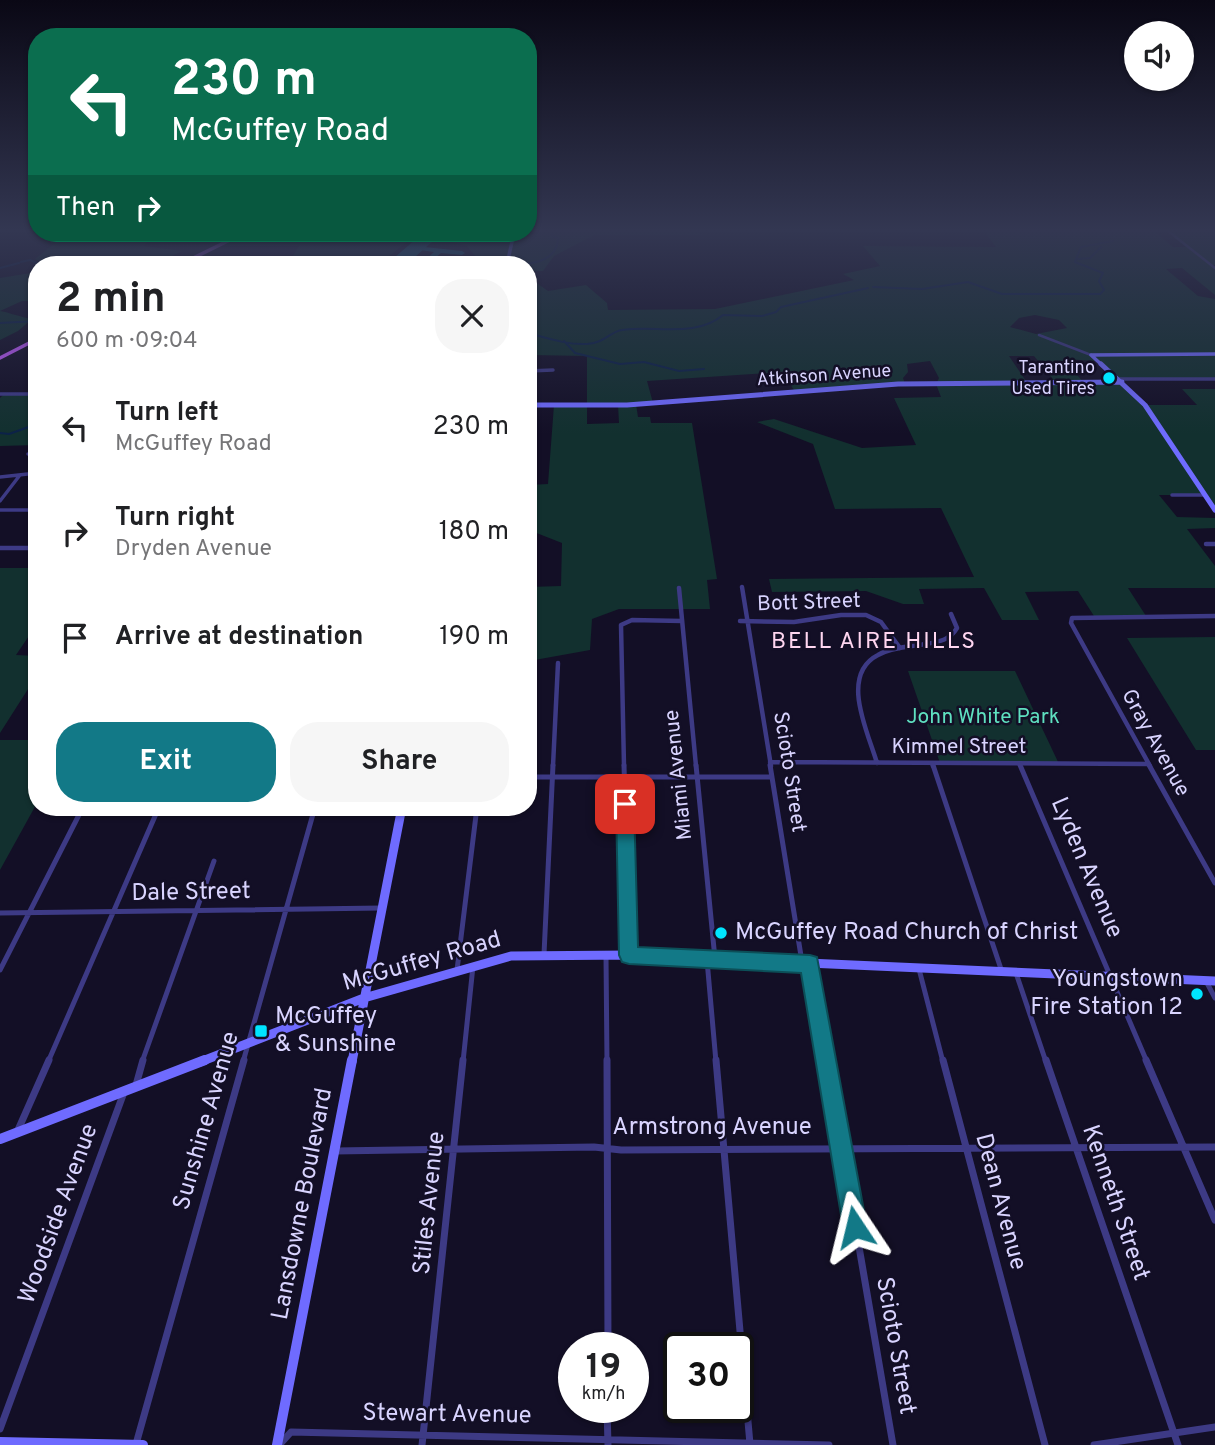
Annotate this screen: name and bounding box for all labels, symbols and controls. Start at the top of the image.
map controls [1124,21,1194,91]
button: sound [1124,21,1194,91]
text: 230 m [171,51,317,113]
icon: left [56,56,147,147]
text: McGuffey Road [171,112,389,152]
icon: right [129,189,167,227]
text: Then [56,192,115,225]
text: 2 min [56,274,166,327]
button: close [435,279,509,353]
text: 600 m · 09:04 [56,327,198,356]
place label: Tarantino Used Tires [1011,357,1095,401]
street label: Atkinson Avenue [756,360,892,392]
marker: Tarantino Used Tires [1101,370,1117,386]
text: Turn left [115,397,219,430]
icon: left [56,409,94,447]
text: 230 m [433,411,509,444]
text: McGuffey Road [115,430,272,459]
text: Turn right [115,502,235,535]
icon: right [56,514,94,552]
text: 180 m [439,516,509,549]
text: Dryden Avenue [115,535,272,564]
street label: Bott Street [757,588,861,618]
icon: arrive [56,619,94,657]
text: Arrive at destination [115,621,363,654]
text: 190 m [439,621,509,654]
district label: BELL AIRE HILLS [771,628,977,657]
street label: Gray Avenue [1114,685,1196,801]
park label: John White Park [906,704,1060,731]
street label: Miami Avenue [659,708,699,842]
street label: Scioto Street [766,710,812,834]
button: Exit [56,722,276,802]
button: Share [290,722,509,802]
street label: Kimmel Street [892,734,1026,761]
pin [595,774,655,834]
icon: arrive [606,785,644,823]
street label: Lyden Avenue [1043,793,1129,943]
street label: Dale Street [131,877,251,909]
place label: McGuffey Road Church of Christ [735,918,1078,948]
street label: McGuffey Road [339,925,505,999]
marker: McGuffey Road Church of Christ [713,925,729,941]
place label: Youngstown Fire Station 12 [1030,965,1183,1023]
marker: Youngstown Fire Station 12 [1189,986,1205,1002]
place label: McGuffey & Sunshine [275,1002,396,1060]
marker: McGuffey & Sunshine [253,1023,269,1039]
street label: Sunshine Avenue [167,1028,247,1214]
street label: Lansdowne Boulevard [266,1085,340,1323]
street label: Armstrong Avenue [612,1113,812,1143]
street label: Woodside Avenue [13,1120,105,1308]
street label: Kenneth Street [1074,1121,1156,1285]
street label: Stiles Avenue [408,1130,452,1276]
street label: Dean Avenue [967,1130,1033,1274]
position arrow [818,1190,892,1264]
street label: Scioto Street [868,1275,922,1417]
speed limit sign: 30 [663,1332,754,1423]
text: 19 [586,1346,621,1390]
text: km/h [582,1383,625,1406]
street label: Stewart Avenue [362,1399,532,1431]

